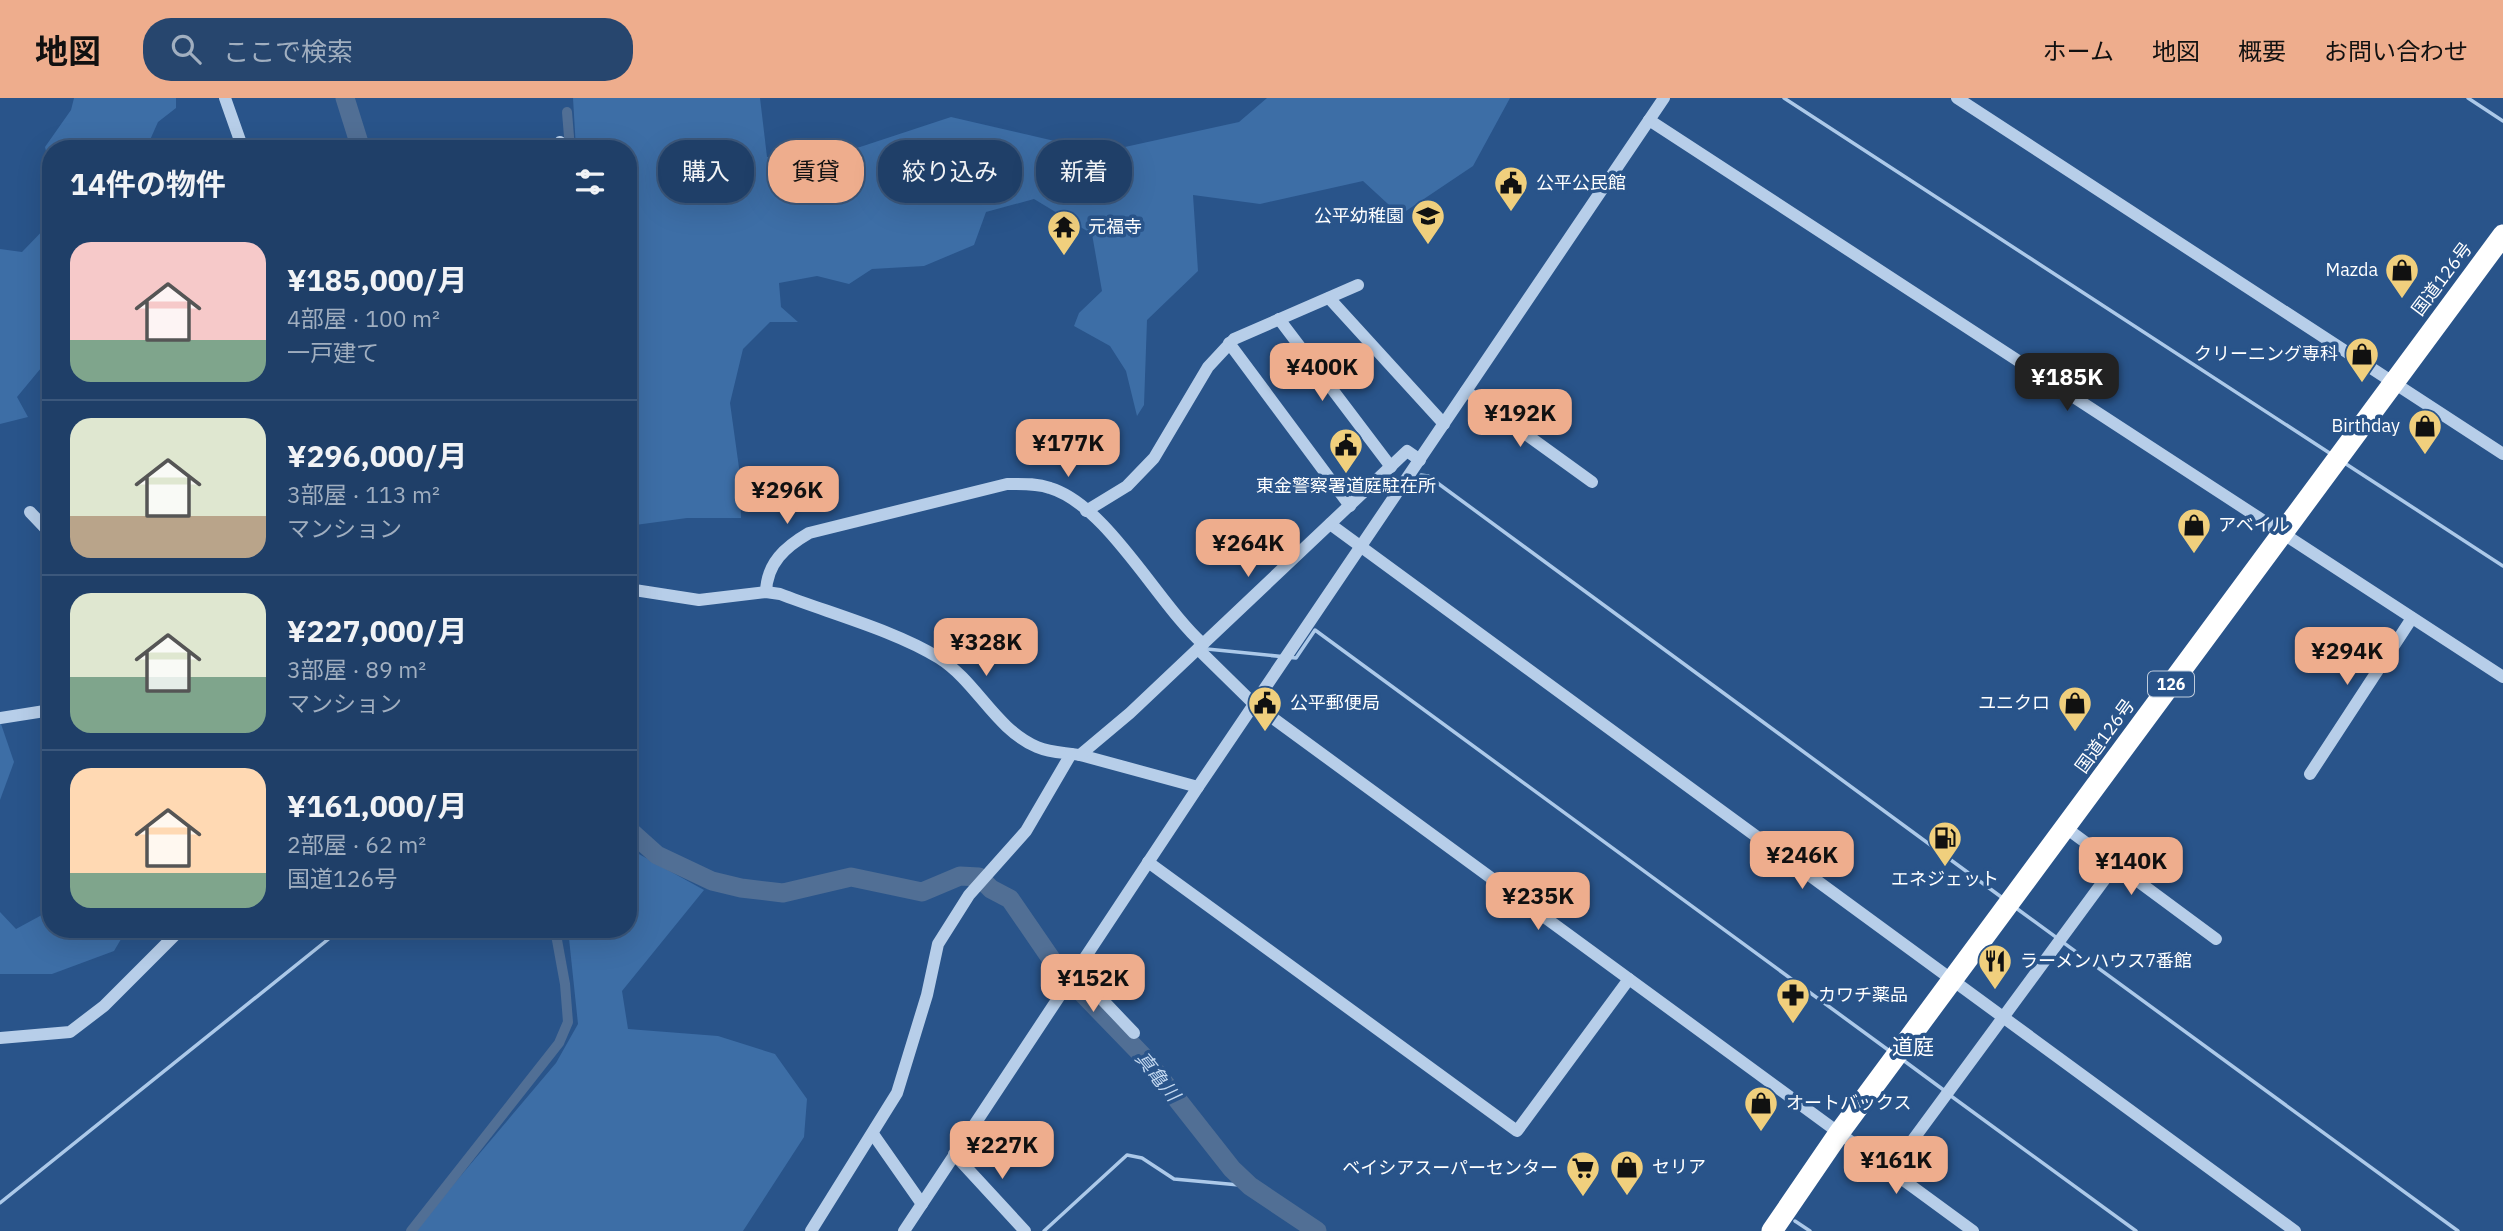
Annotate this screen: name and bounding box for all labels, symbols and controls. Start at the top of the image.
search box [143,18,633,81]
text: 地図 [35,29,101,72]
icon: search [167,30,205,68]
text: ここで検索 [223,34,353,68]
text: ホーム [2043,35,2114,67]
text: 地図 [2152,35,2200,67]
text: 概要 [2238,35,2286,67]
text: お問い合わせ [2324,35,2468,67]
chip: 購入 [658,140,754,203]
chip: 賃貸 [768,140,864,203]
chip: 絞り込み [878,140,1022,203]
chip: 新着 [1036,140,1132,203]
icon: filters [571,163,609,201]
text: 14件の物件 [70,164,226,203]
public building icon: 公平公民館 [1492,164,1530,213]
place label: 公平公民館 [1536,171,1626,194]
school or university icon: 公平幼稚園 [1409,197,1447,246]
place label: 公平幼稚園 [1314,204,1404,227]
temple icon: 元福寺 [1045,208,1083,257]
place label: 元福寺 [1088,215,1142,238]
street label: 国道126号 [2406,237,2477,320]
shop icon: Mazda [2383,251,2421,300]
place label: Mazda [2326,258,2378,281]
text: ¥185,000/月 [287,260,468,299]
icon: home [126,270,210,354]
text: 4部屋 · 100 m² [287,303,440,333]
shop icon: クリーニング専科 [2343,335,2381,384]
text: 一戸建て [287,337,379,367]
place label: クリーニング専科 [2194,342,2338,365]
pin: ¥400K [1273,344,1371,403]
text: ¥400K [1286,351,1358,381]
pin: ¥185K [2018,354,2116,413]
text: ¥185K [2031,361,2103,391]
pin: ¥192K [1471,390,1569,449]
text: ¥192K [1484,397,1556,427]
shop icon: Birthday [2406,407,2444,456]
place label: Birthday [2332,414,2400,437]
pin: ¥177K [1019,420,1117,479]
public building icon: 東金警察署道庭駐在所 [1327,426,1365,475]
text: ¥177K [1032,427,1104,457]
text: ¥296,000/月 [287,436,468,475]
icon: home [126,446,210,530]
pin: ¥296K [738,466,836,526]
text: ¥296K [751,474,823,504]
place label: 東金警察署道庭駐在所 [1256,474,1436,497]
text: 3部屋 · 113 m² [287,479,440,509]
shop icon: アベイル [2175,506,2213,555]
text: マンション [287,513,402,543]
place label: アベイル [2218,513,2290,536]
pin: ¥264K [1199,519,1297,579]
text: ¥264K [1212,527,1284,557]
text: ¥227,000/月 [287,611,468,650]
pin: ¥328K [937,618,1035,678]
icon: home [126,621,210,705]
text: ¥328K [950,626,1022,656]
pin: ¥294K [2298,628,2396,687]
text: ¥294K [2311,635,2383,665]
text: 3部屋 · 89 m² [287,654,426,684]
road number: 126 [2148,671,2194,696]
public building icon: 公平郵便局 [1246,684,1284,733]
shop icon: ユニクロ [2056,684,2094,733]
text: マンション [287,688,402,718]
place label: 公平郵便局 [1290,691,1380,714]
place label: ユニクロ [1978,691,2050,714]
street label: 国道126号 [2070,694,2139,777]
text: ¥161,000/月 [287,786,468,825]
icon: home [126,796,210,880]
fuel station icon: エネジェット [1926,819,1964,868]
text: 2部屋 · 62 m² [287,829,426,859]
pin: ¥246K [1753,832,1851,891]
pin: ¥140K [2082,838,2180,897]
text: ¥246K [1766,839,1838,869]
text: ¥140K [2095,845,2167,875]
text: 国道126号 [287,863,397,893]
place label: エネジェット [1891,867,1999,890]
pin: ¥235K [1489,872,1587,932]
text: ¥235K [1502,880,1574,910]
restaurant icon: ラーメンハウス7番館 [1976,942,2014,991]
place label: ラーメンハウス7番館 [2020,949,2192,972]
pin: ¥152K [1044,954,1142,1014]
text: ¥152K [1057,962,1129,992]
pharmacy icon: カワチ薬品 [1774,976,1812,1025]
place label: カワチ薬品 [1818,983,1908,1006]
district label: 道庭 [1892,1032,1934,1060]
water label: 真亀川 [1131,1046,1187,1107]
shop icon: オートバックス [1742,1084,1780,1133]
place label: オートバックス [1786,1091,1911,1114]
pin: ¥227K [953,1122,1051,1181]
text: ¥227K [966,1129,1038,1159]
pin: ¥161K [1847,1136,1945,1196]
text: ¥161K [1860,1144,1932,1174]
shop icon: セリア [1608,1148,1646,1197]
supermarket icon: ベイシアスーパーセンター [1564,1149,1602,1198]
place label: セリア [1652,1155,1706,1178]
place label: ベイシアスーパーセンター [1342,1156,1558,1179]

